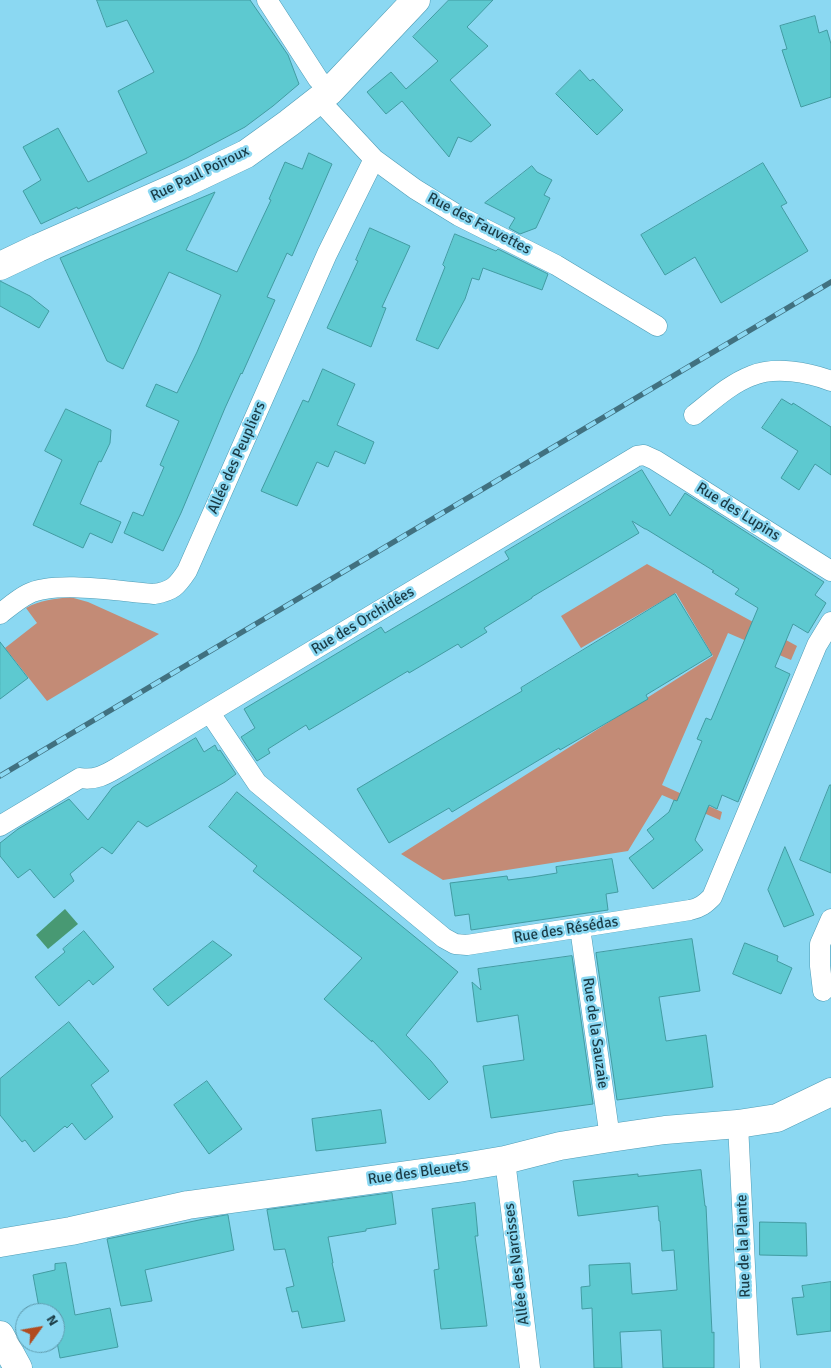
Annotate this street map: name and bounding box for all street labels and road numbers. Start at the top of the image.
street label: Rue Paul Poiroux [148,142,252,206]
street label: Rue des Fauvettes [424,189,534,259]
street label: Allée des Peupliers [204,399,270,517]
street label: Rue des Lupins [693,479,783,545]
street label: Rue des Orchidées [308,583,418,659]
street label: Rue des Résédas [513,913,619,947]
street label: Rue de la Sauzaie [578,976,612,1090]
street label: Rue des Bleuets [367,1157,469,1189]
street label: Rue de la Plante [733,1194,755,1298]
street label: Allée des Narcisses [501,1202,533,1326]

